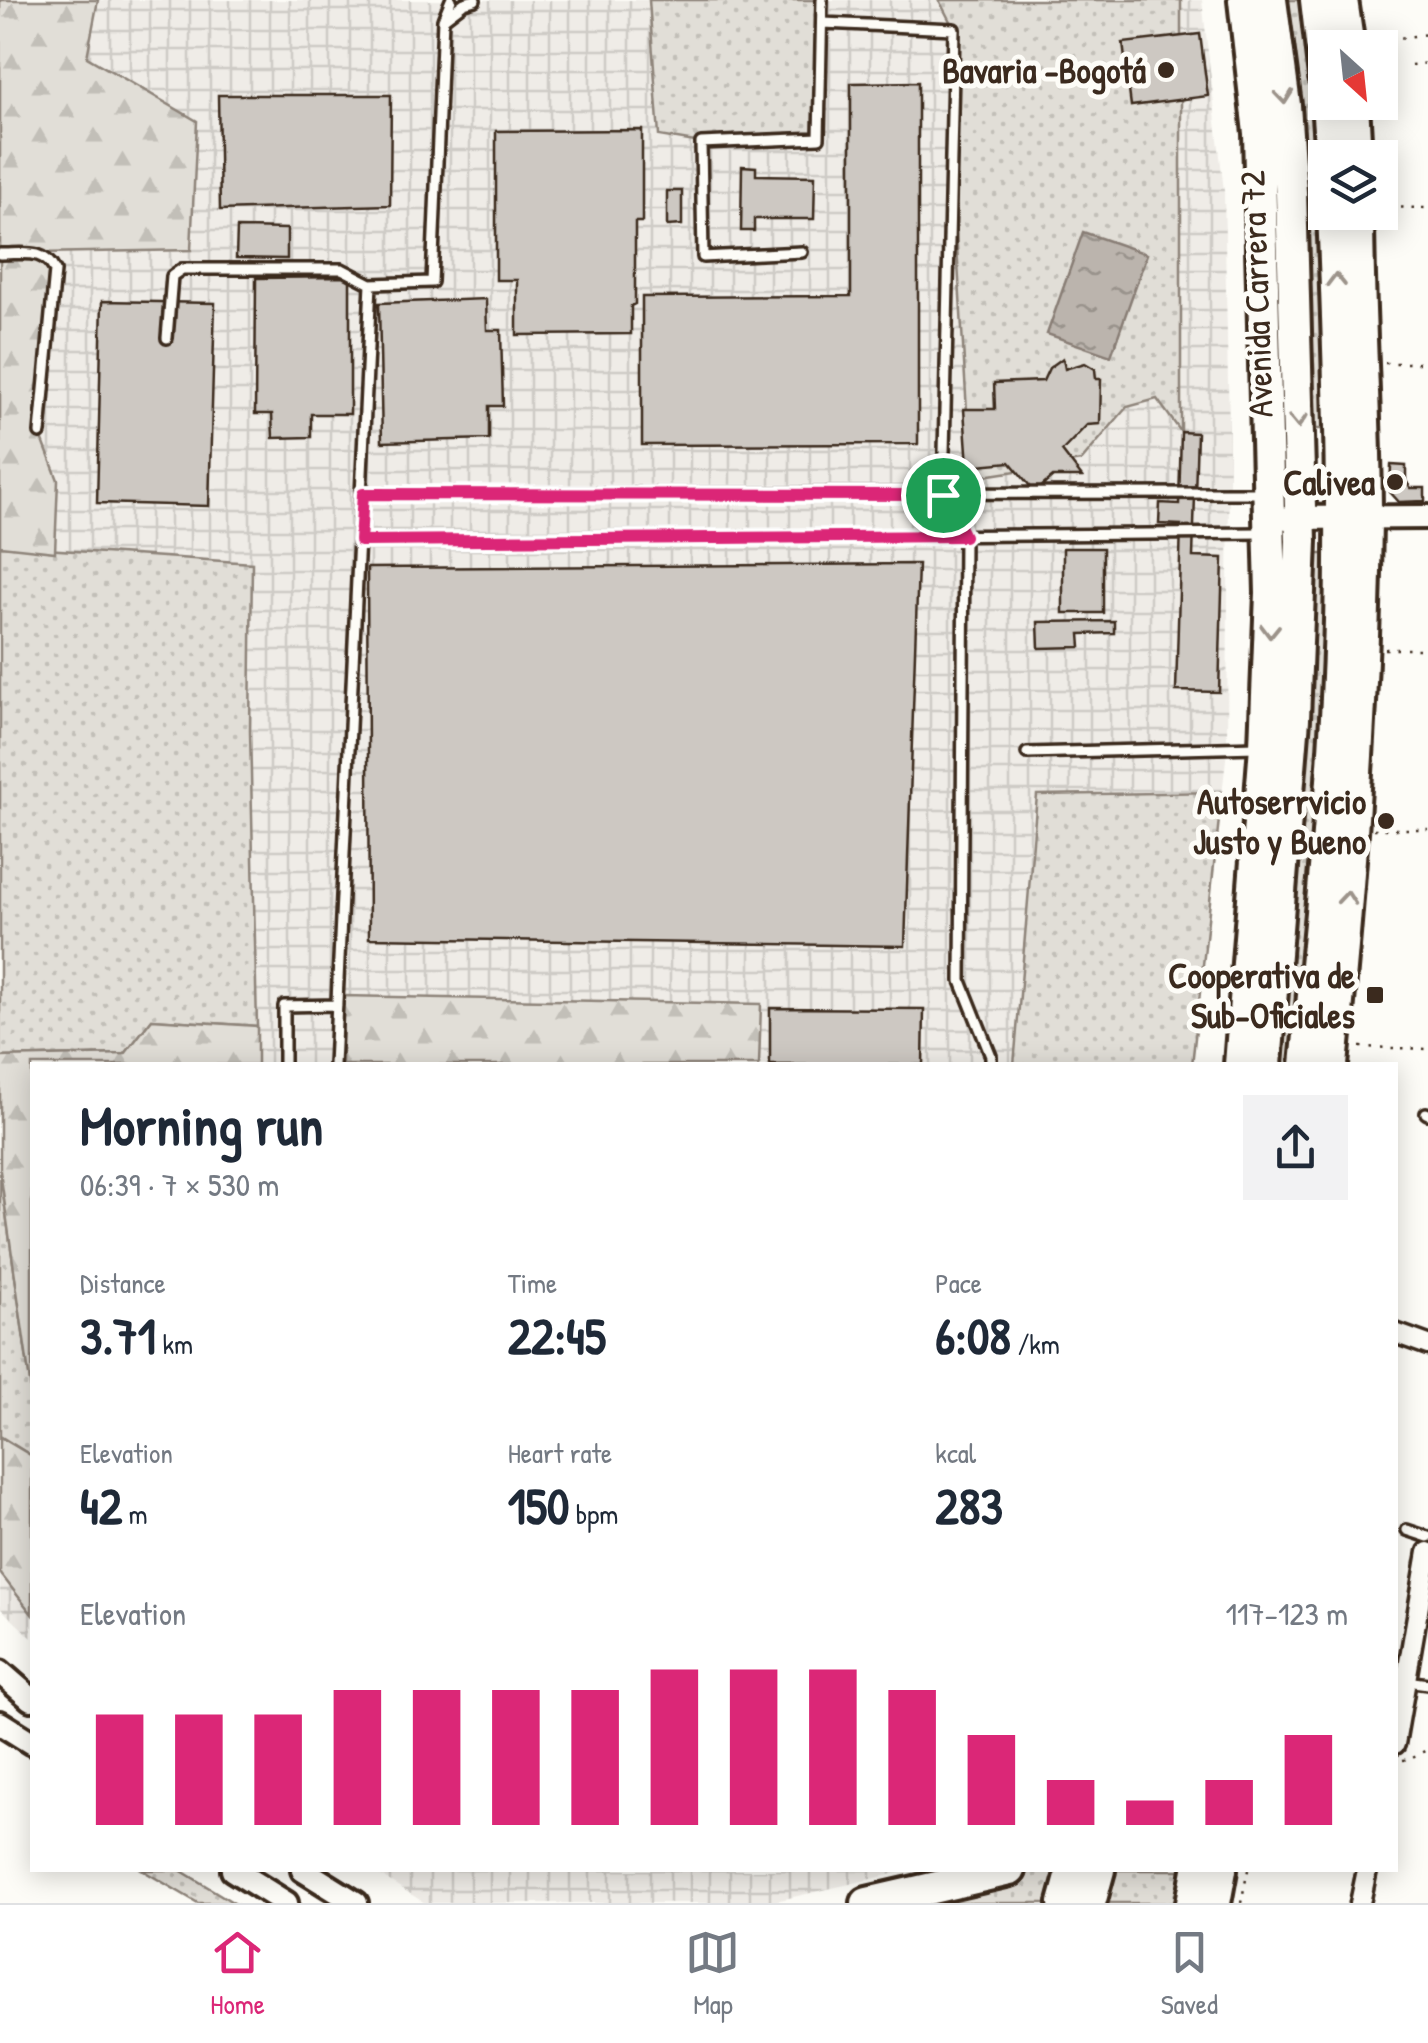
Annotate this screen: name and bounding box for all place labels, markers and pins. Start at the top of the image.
place label: Bavaria -Bogotá [942,47,1146,95]
marker: Bavaria -Bogotá [1155,59,1177,81]
pin [901,453,986,538]
place label: Calivea [1283,459,1375,506]
marker: Calivea [1384,471,1406,493]
place label: Autoserrvicio Justo y Bueno [1193,778,1366,866]
marker: Autoserrvicio Justo y Bueno [1375,810,1397,832]
place label: Cooperativa de Sub-Oficiales [1168,952,1356,1039]
marker: Cooperativa de Sub-Oficiales [1364,984,1386,1006]

